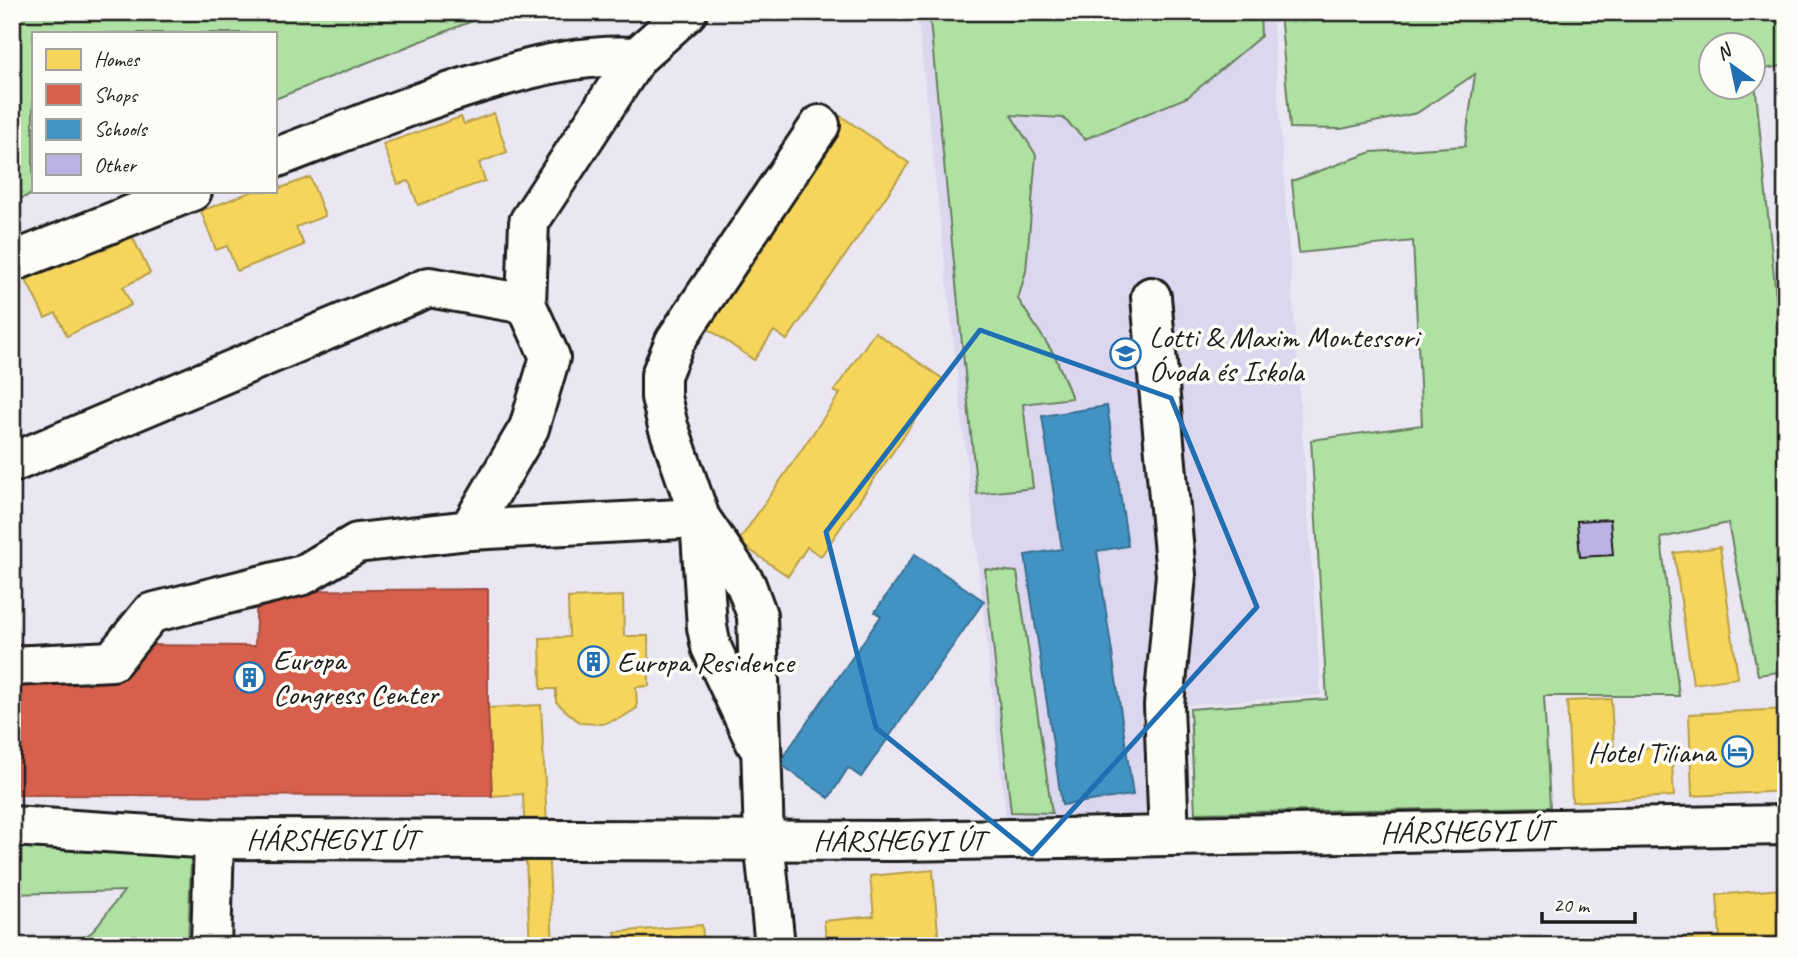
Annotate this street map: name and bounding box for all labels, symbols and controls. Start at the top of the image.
legend [32,32,276,192]
north arrow [1696,32,1766,102]
text: N [1712,38,1737,66]
text: Homes [94,46,141,72]
text: Shops [94,82,139,108]
text: Schools [94,116,148,142]
text: Other [94,152,137,178]
place label: Lotti & Maxim Montessori Óvoda és Iskola [1149,318,1422,390]
school or university icon: Lotti & Maxim Montessori Óvoda és Iskola [1109,337,1143,371]
place label: Europa Congress Center [273,641,440,713]
place label: Europa Residence [617,643,796,681]
building icon: Europa Residence [577,645,611,679]
building icon: Europa Congress Center [233,660,267,694]
place label: Hotel Tiliana [1588,733,1718,771]
hotel icon: Hotel Tiliana [1721,735,1755,769]
street label: HÁRSHEGYI ÚT [1380,810,1558,851]
street label: HÁRSHEGYI ÚT [246,820,424,858]
street label: HÁRSHEGYI ÚT [813,821,991,859]
scale bar [1542,881,1635,925]
text: 20 m [1553,892,1591,918]

